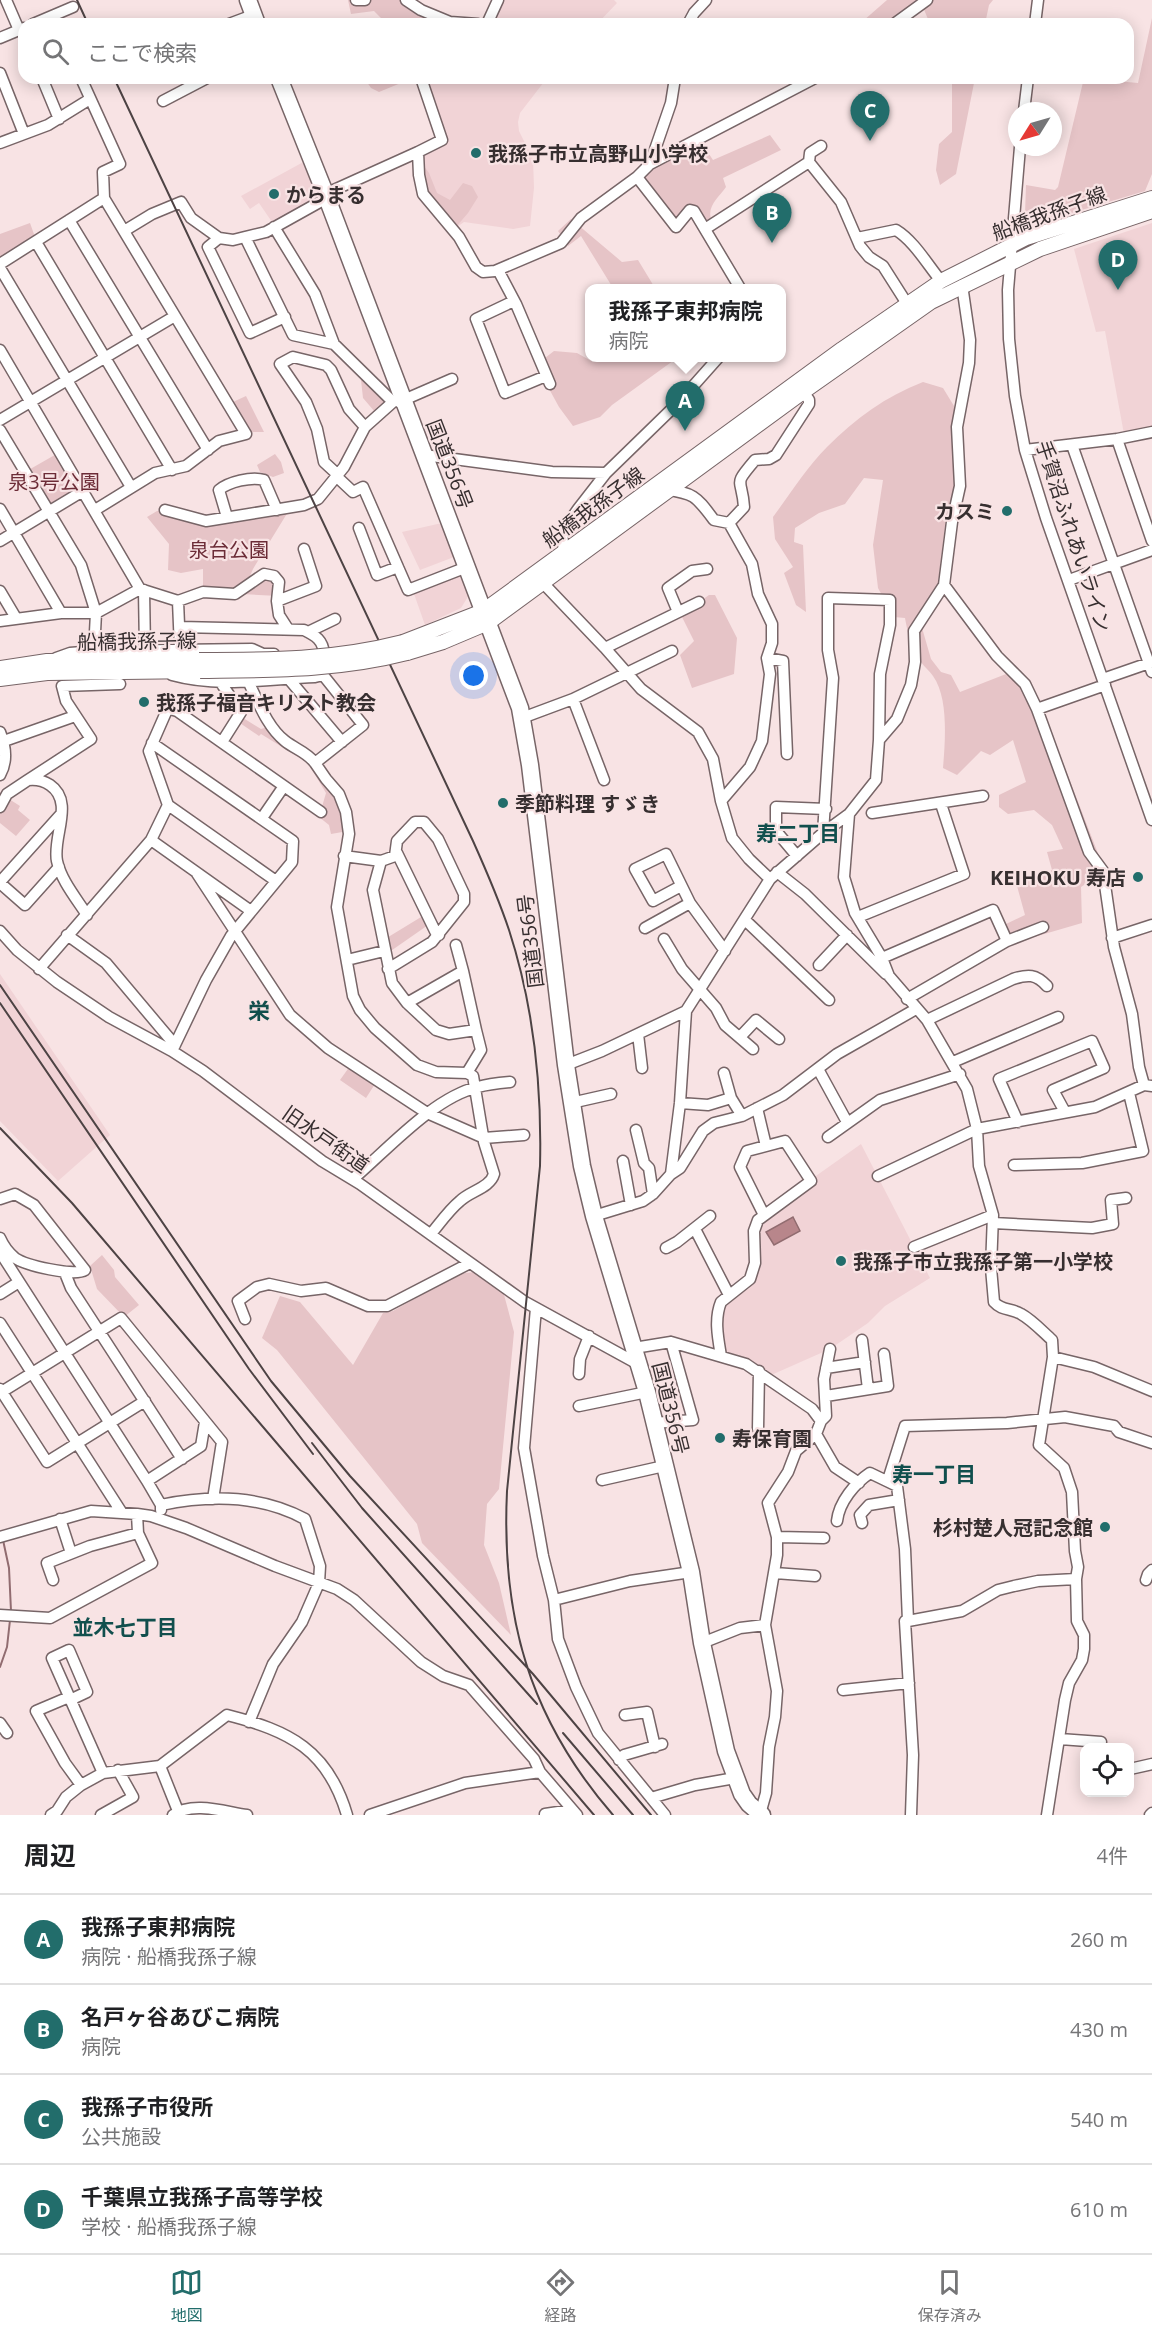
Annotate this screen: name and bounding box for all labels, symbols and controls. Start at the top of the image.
search box [18,18,1134,84]
icon: search [39,35,72,68]
text: ここで検索 [87,37,197,67]
pin: C [850,92,890,141]
north arrow [1008,102,1062,156]
place label: 我孫子市立高野山小学校 [488,140,708,167]
marker: 我孫子市立高野山小学校 [469,146,483,160]
street label: 船橋我孫子線 [988,180,1110,246]
place label: からまる [286,181,366,208]
marker: からまる [267,187,281,201]
pin: B [752,194,792,243]
pin: D [1098,240,1138,290]
popup [585,284,786,362]
text: 我孫子東邦病院 [608,295,763,325]
text: 病院 [608,327,648,354]
pin: A [666,382,704,431]
street label: 国道356号 [420,415,480,513]
street label: 手賀沼ふれあいライン [1030,437,1118,635]
street label: 船橋我孫子線 [537,461,649,553]
park label: 泉3号公園 [8,468,100,495]
place label: カスミ [935,498,995,525]
marker: カスミ [1000,504,1014,518]
park label: 泉台公園 [189,536,269,563]
street label: 船橋我孫子線 [77,626,197,656]
your location [459,661,488,690]
place label: 我孫子福音キリスト教会 [156,689,376,716]
marker: 我孫子福音キリスト教会 [137,695,151,709]
place label: 季節料理 すゞき [515,790,660,817]
marker: 季節料理 すゞき [496,796,510,810]
district label: 寿二丁目 [756,819,840,847]
place label: KEIHOKU 寿店 [990,864,1126,891]
marker: KEIHOKU 寿店 [1131,870,1145,884]
street label: 国道356号 [511,893,549,989]
district label: 栄 [248,995,270,1025]
street label: 旧水戸街道 [277,1099,375,1179]
place label: 我孫子市立我孫子第一小学校 [853,1248,1113,1275]
marker: 我孫子市立我孫子第一小学校 [834,1254,848,1268]
street label: 国道356号 [646,1359,696,1457]
place label: 寿保育園 [732,1425,812,1452]
marker: 寿保育園 [713,1431,727,1445]
district label: 寿一丁目 [892,1460,976,1488]
place label: 杉村楚人冠記念館 [933,1514,1093,1541]
marker: 杉村楚人冠記念館 [1098,1520,1112,1534]
district label: 並木七丁目 [73,1613,178,1641]
map controls [1080,1743,1134,1797]
button: locate [1080,1743,1134,1797]
text: 周辺 [24,1837,76,1873]
text: 4件 [1097,1842,1128,1869]
text: 我孫子東邦病院 [81,1911,235,1941]
text: A [37,1926,50,1953]
text: 260 m [1070,1926,1128,1953]
text: 病院 · 船橋我孫子線 [81,1943,257,1970]
text: 名戸ヶ谷あびこ病院 [81,2001,279,2031]
text: B [37,2016,50,2043]
text: 430 m [1070,2016,1128,2043]
text: 病院 [81,2033,121,2060]
text: 我孫子市役所 [81,2091,213,2121]
text: C [37,2106,50,2133]
text: 540 m [1070,2106,1128,2133]
text: 公共施設 [81,2123,161,2150]
text: 千葉県立我孫子高等学校 [81,2181,323,2211]
text: D [36,2196,51,2223]
text: 610 m [1070,2196,1128,2223]
text: 学校 · 船橋我孫子線 [81,2213,257,2240]
tab: 地図 [170,2266,203,2326]
tab: 経路 [544,2266,577,2326]
tab: 保存済み [918,2266,982,2326]

